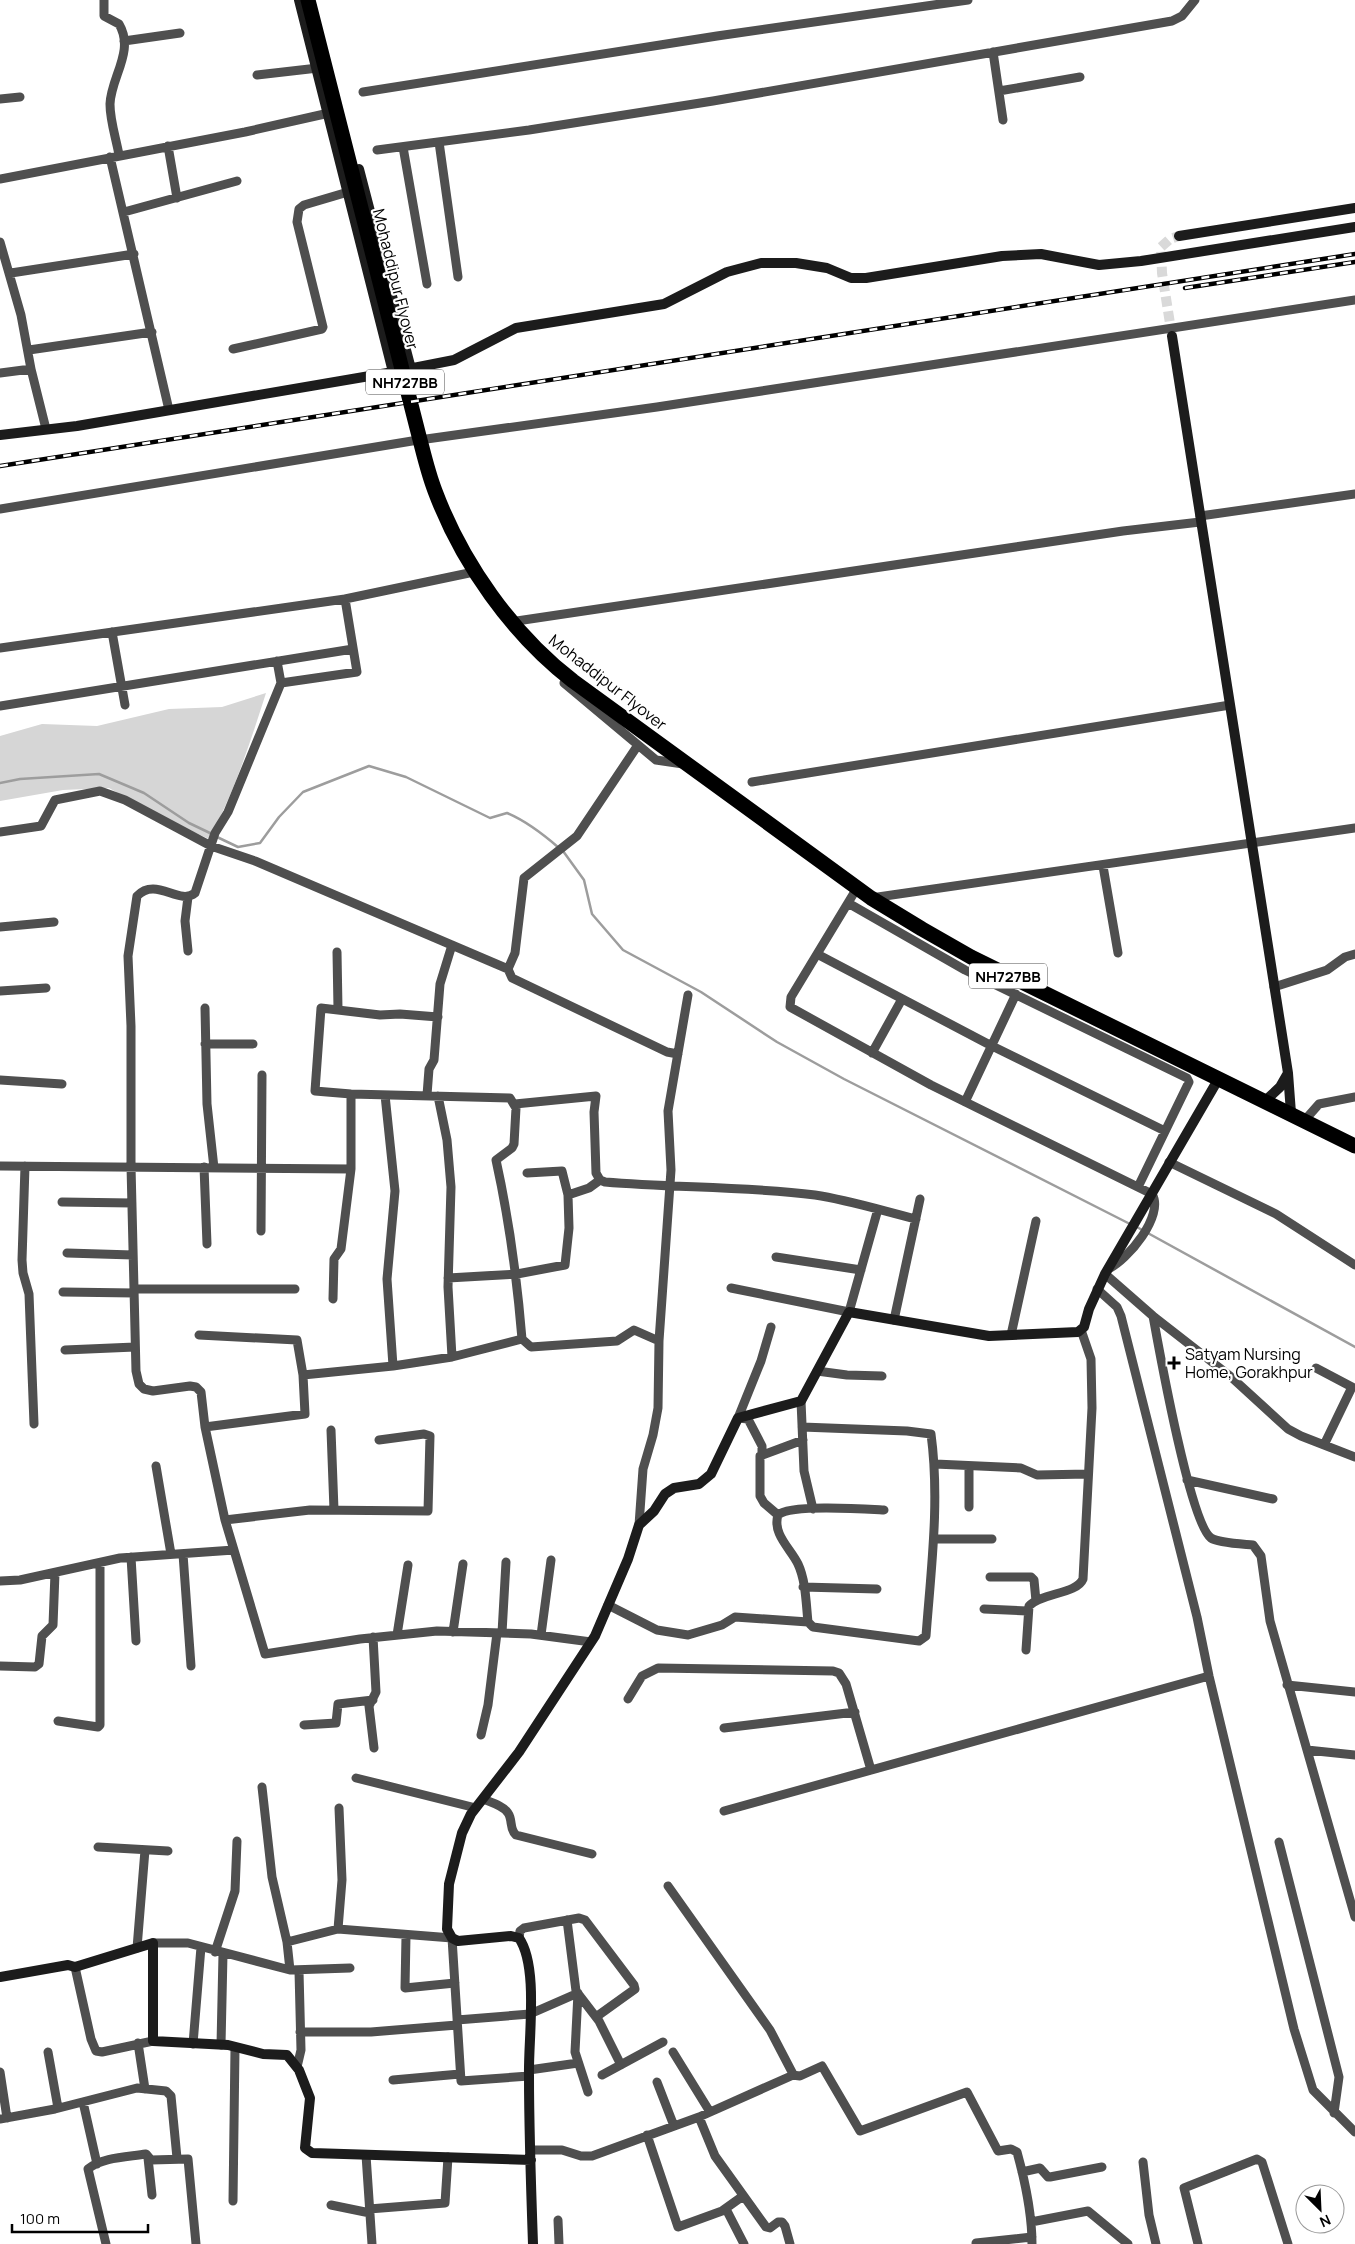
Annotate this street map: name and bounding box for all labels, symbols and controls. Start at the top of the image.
street label: Mohaddipur Flyover [368,207,424,352]
road number: NH727BB [366,370,444,394]
street label: Mohaddipur Flyover [545,629,672,735]
road number: NH727BB [969,964,1047,988]
place label: Satyam Nursing Home, Gorakhpur [1185,1343,1313,1383]
marker: Satyam Nursing Home, Gorakhpur [1167,1356,1181,1370]
north arrow [1295,2184,1345,2234]
scale bar [12,2202,149,2234]
text: 100 m [20,2208,60,2229]
text: N [1317,2211,1334,2232]

